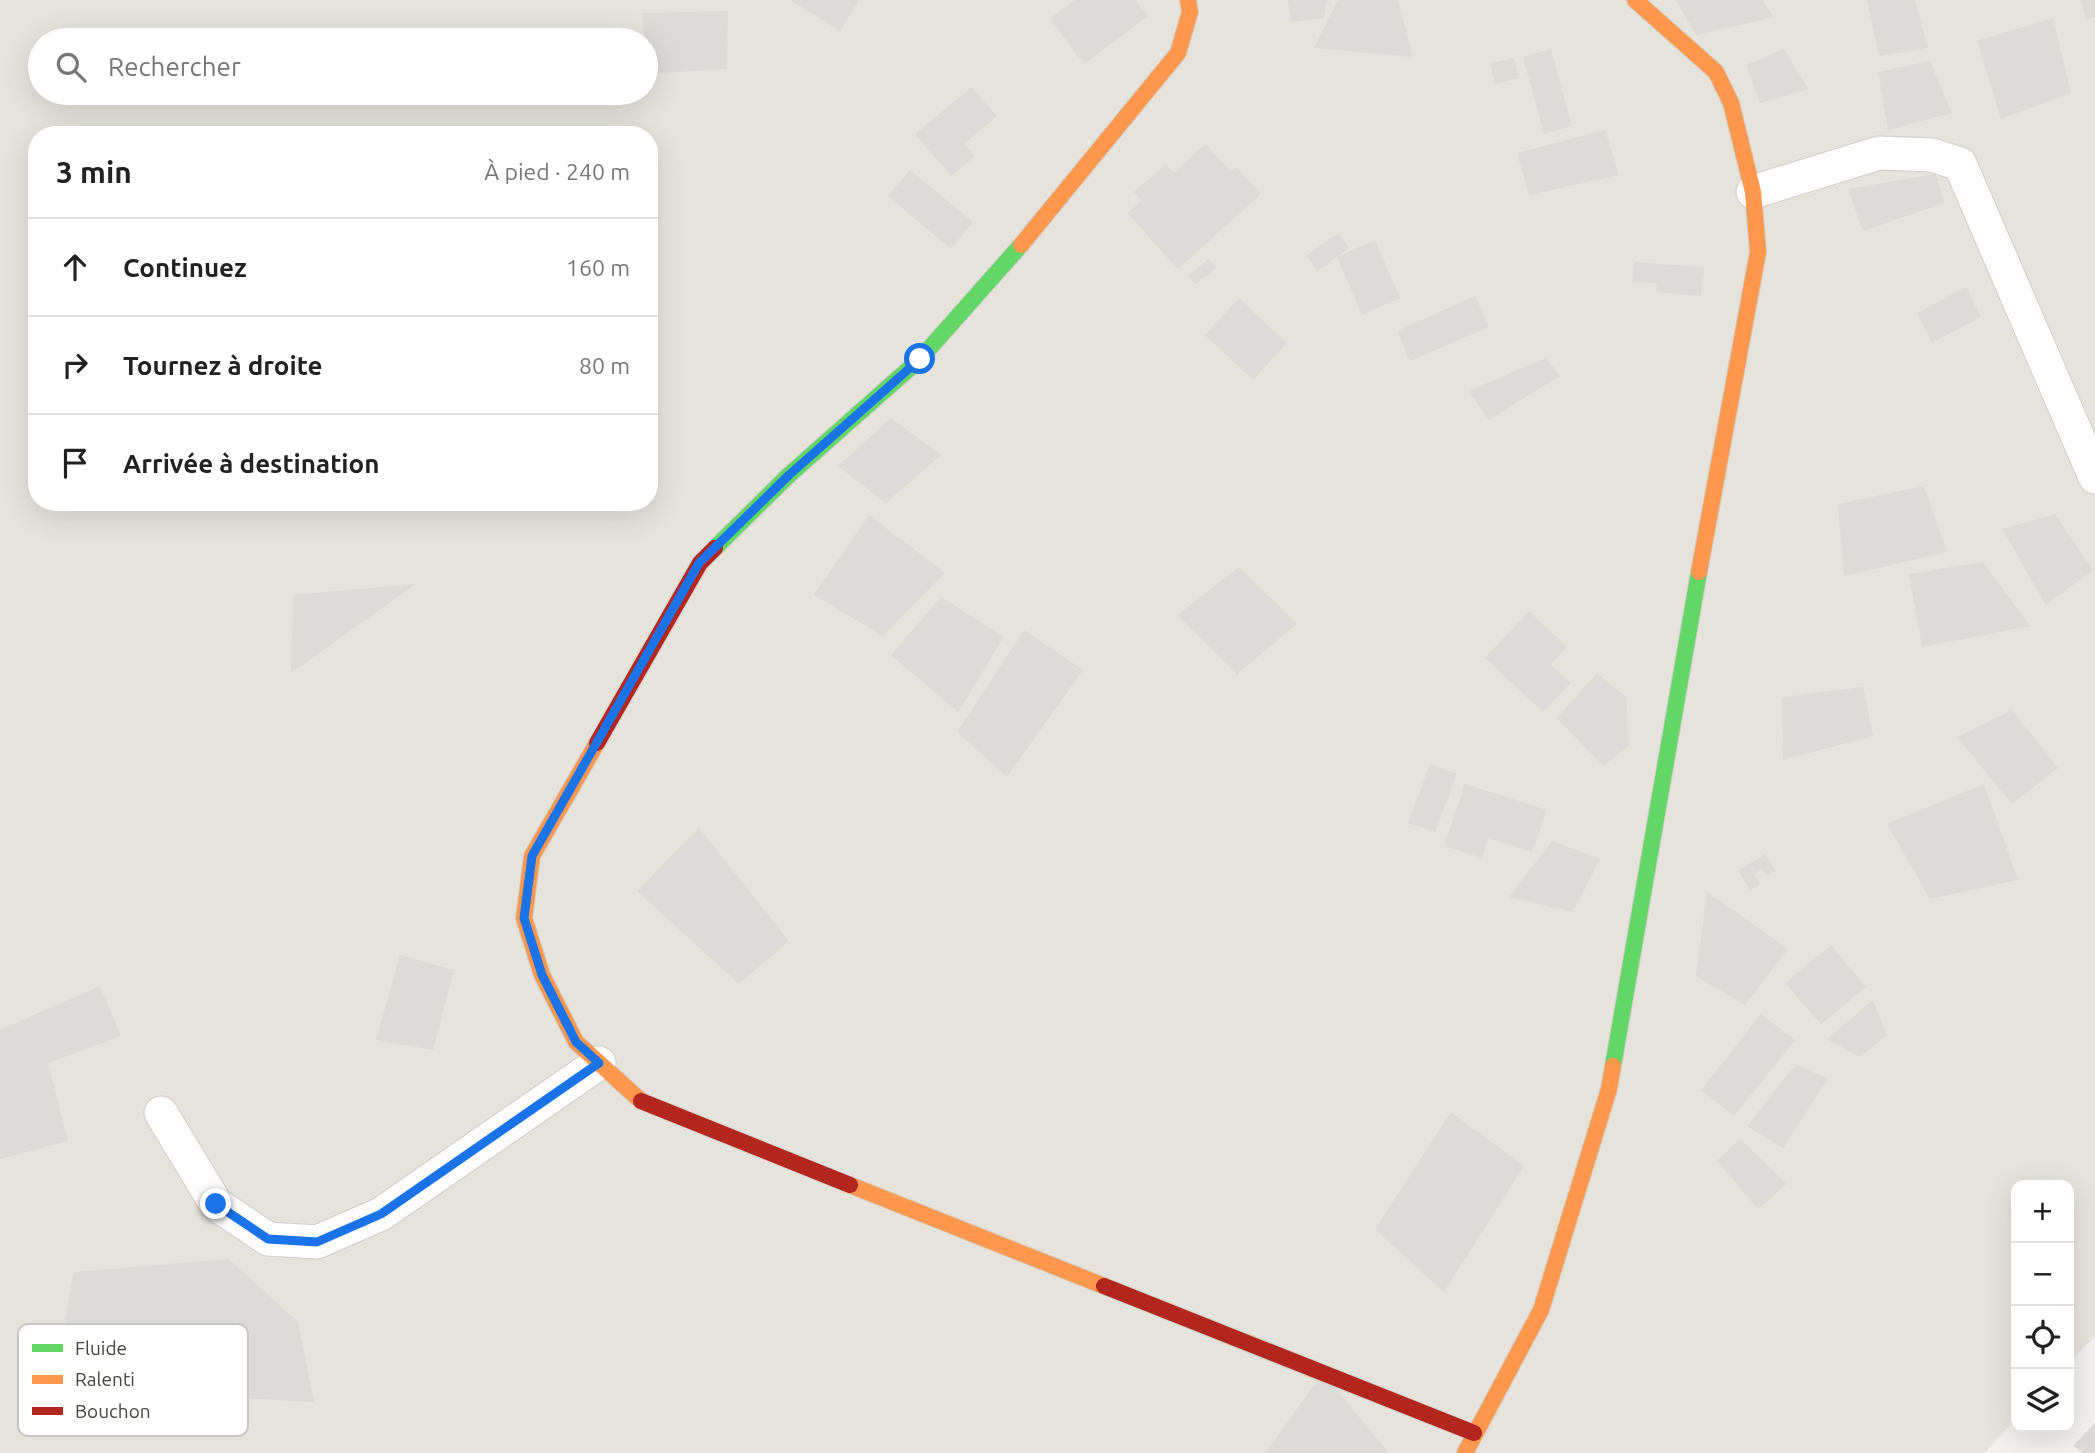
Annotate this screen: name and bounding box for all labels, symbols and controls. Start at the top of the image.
search box [28,28,658,105]
icon: search [52,48,90,86]
text: Rechercher [108,52,241,81]
text: 3 min [56,155,132,189]
text: À pied · 240 m [484,159,630,184]
icon: ahead [56,248,94,286]
text: Continuez [123,253,247,282]
text: 160 m [566,255,630,280]
route start [904,343,935,374]
icon: right [56,346,94,384]
text: Tournez à droite [123,351,322,380]
text: 80 m [579,353,630,378]
icon: arrive [56,444,94,482]
text: Arrivée à destination [123,449,379,478]
map controls [2011,1180,2074,1432]
button: + [2011,1180,2074,1243]
route end [200,1188,231,1219]
button: − [2011,1243,2074,1306]
button: locate [2011,1306,2074,1369]
legend [18,1324,248,1436]
text: Fluide [75,1337,127,1359]
text: Ralenti [75,1368,135,1390]
button: layers [2011,1369,2074,1432]
text: Bouchon [75,1400,151,1422]

